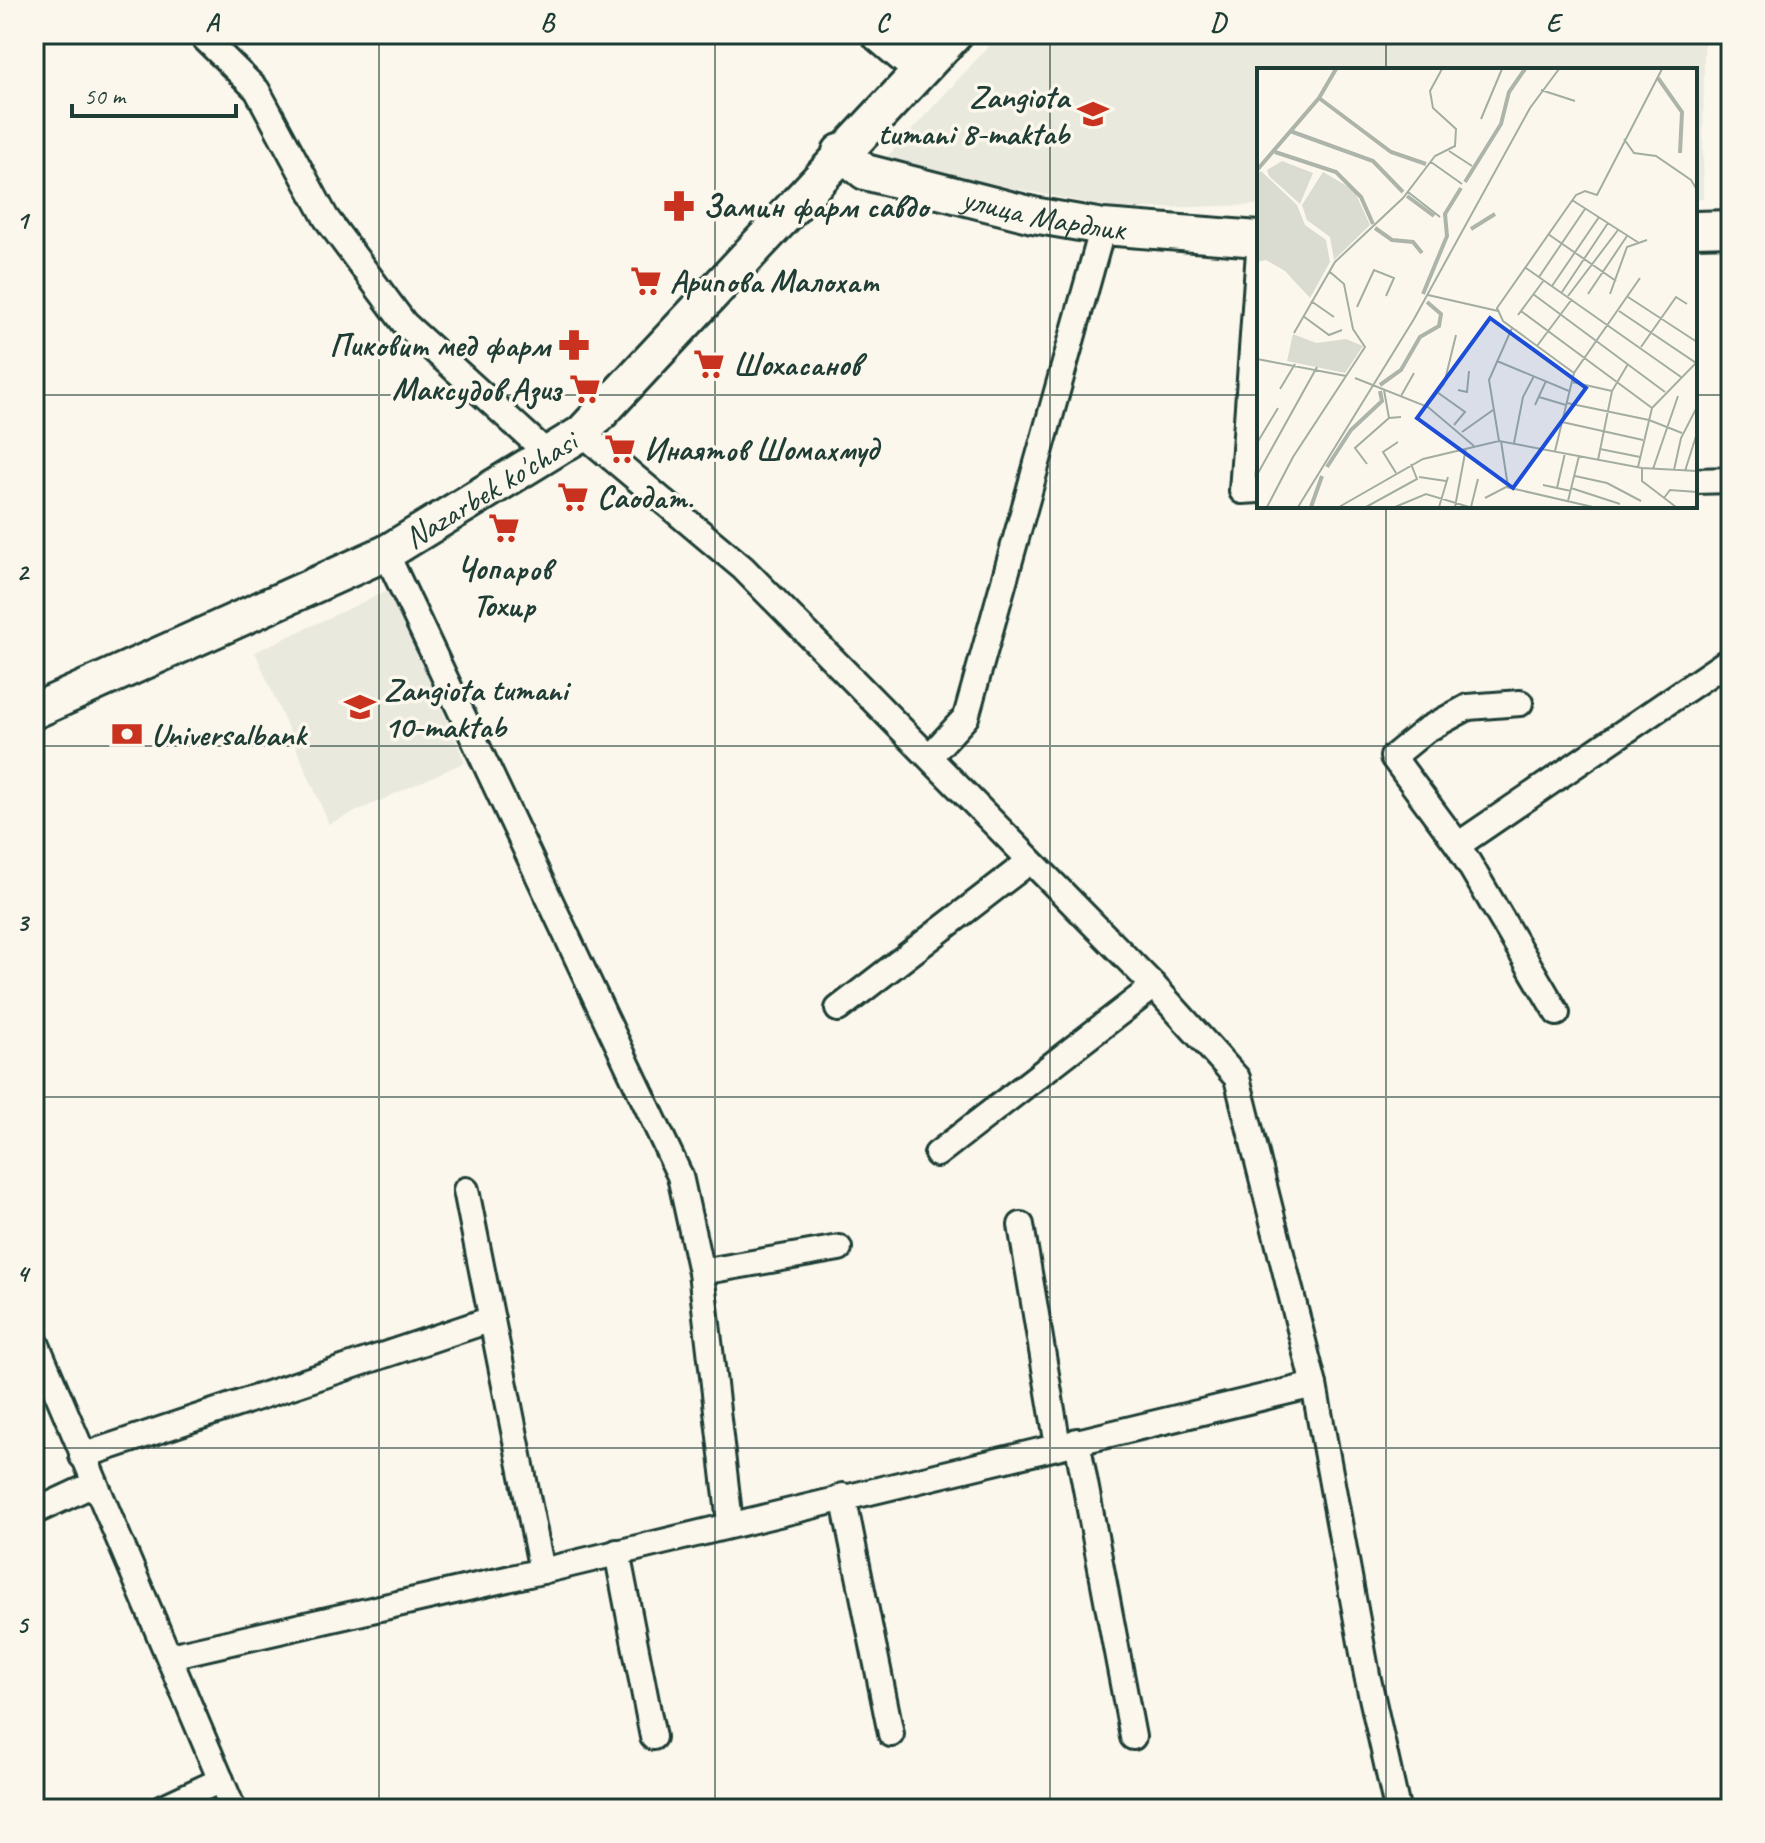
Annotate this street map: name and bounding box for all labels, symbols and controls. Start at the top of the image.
text: A [205,6,220,39]
text: B [540,6,556,39]
text: C [876,6,892,39]
text: D [1210,6,1228,39]
text: E [1546,6,1564,39]
scale bar [72,68,236,118]
inset map [1257,68,1697,508]
place label: Zangiota tumani 8-maktab [878,76,1072,154]
text: 50 m [84,81,127,111]
school or university icon: Zangiota tumani 8-maktab [1076,97,1110,131]
street label: улица Мардлик [956,177,1129,249]
place label: Замин фарм савдо [703,186,932,227]
pharmacy icon: Замин фарм савдо [662,189,696,223]
text: 1 [16,204,31,237]
place label: Арипова Малохат [670,261,880,302]
supermarket icon: Арипова Малохат [629,264,663,298]
place label: Пиковит мед фарм [330,325,553,366]
pharmacy icon: Пиковит мед фарм [557,328,591,362]
place label: Шохасанов [733,344,868,385]
supermarket icon: Шохасанов [692,347,726,381]
place label: Максудов Азиз [392,369,563,410]
supermarket icon: Максудов Азиз [568,372,602,406]
street label: Nazarbek ko'chasi [396,419,587,558]
place label: Инаятов Шомахмуд [644,429,882,470]
supermarket icon: Инаятов Шомахмуд [603,432,637,466]
place label: Саодат. [597,477,694,518]
supermarket icon: Саодат. [556,480,590,514]
supermarket icon: Чопаров Тохир [487,511,521,545]
place label: Чопаров Тохир [457,548,557,626]
text: 2 [16,555,30,588]
place label: Zangiota tumani 10-maktab [384,669,571,747]
school or university icon: Zangiota tumani 10-maktab [343,690,377,724]
place label: Universalbank [151,714,309,755]
bank icon: Universalbank [110,717,144,751]
text: 3 [16,906,30,939]
text: 4 [16,1257,31,1290]
text: 5 [16,1608,30,1641]

